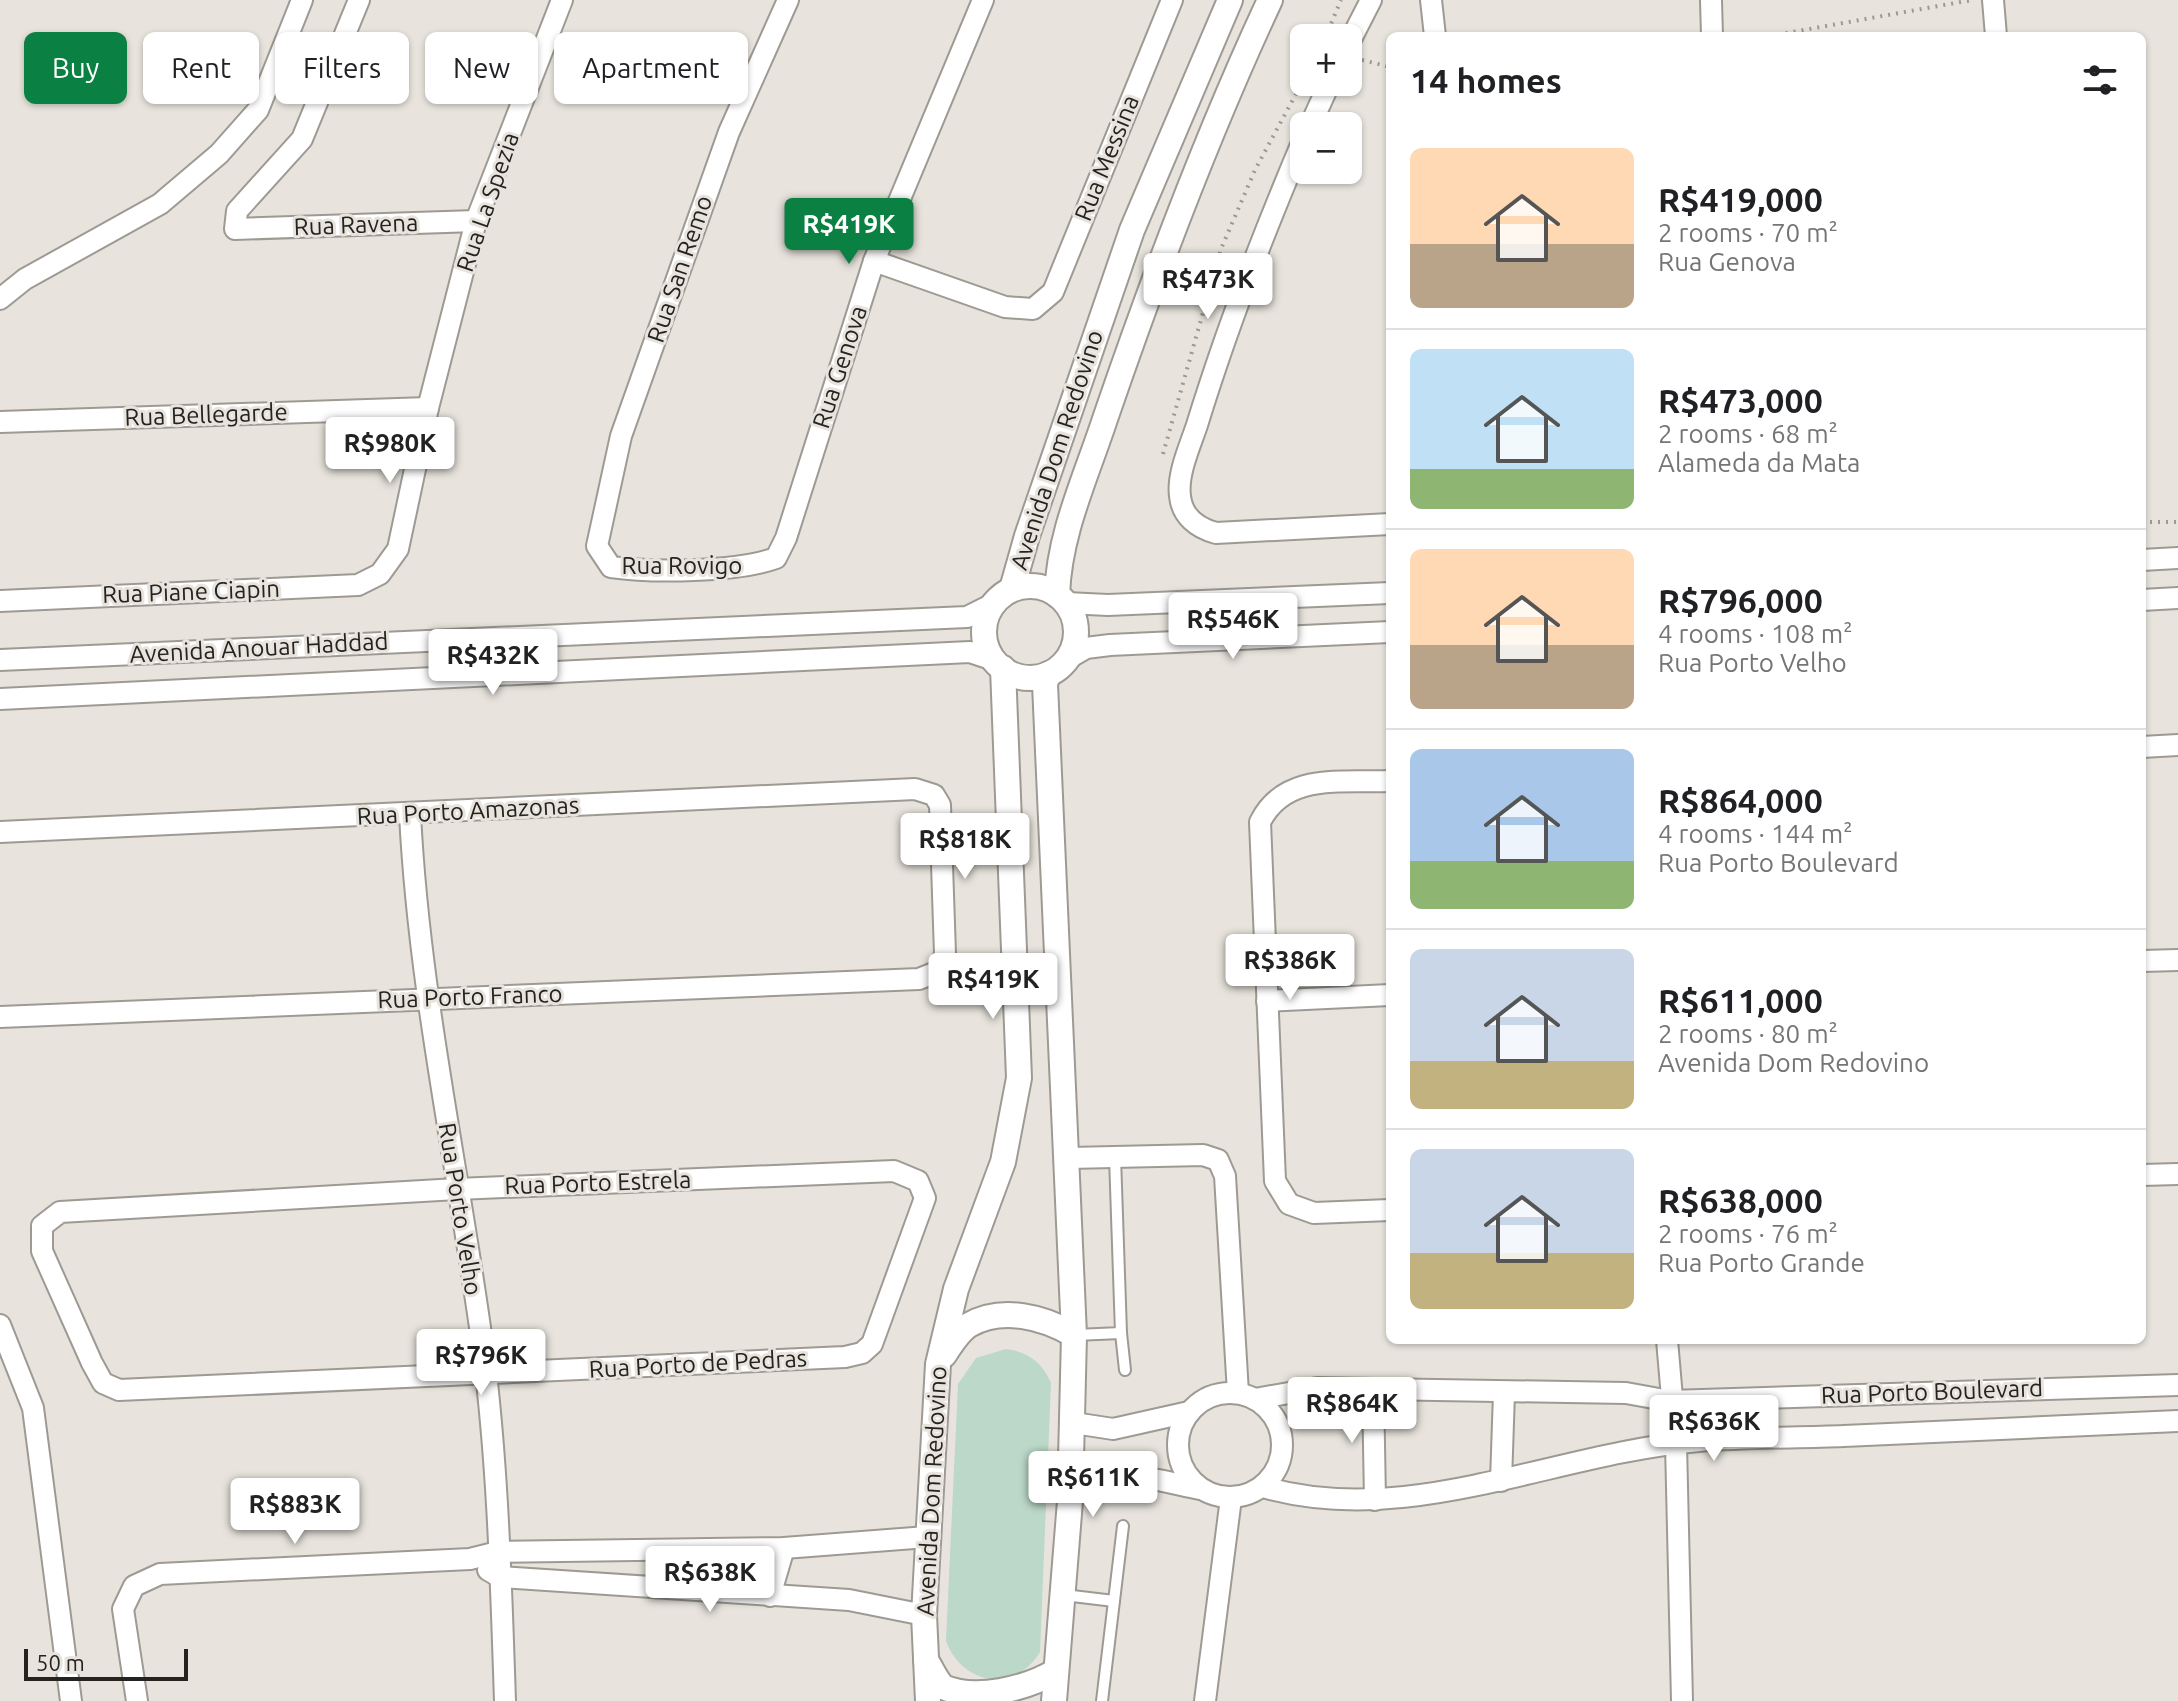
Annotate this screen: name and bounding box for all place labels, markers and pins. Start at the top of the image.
pin: R$419K [784,198,914,266]
pin: R$473K [1143,253,1273,321]
pin: R$980K [325,417,455,485]
pin: R$546K [1168,593,1298,661]
pin: R$432K [428,629,558,697]
pin: R$818K [900,813,1030,881]
pin: R$386K [1225,934,1355,1002]
pin: R$419K [928,953,1058,1021]
pin: R$796K [416,1329,546,1397]
pin: R$864K [1287,1377,1417,1445]
pin: R$636K [1649,1395,1779,1463]
pin: R$611K [1028,1451,1158,1519]
pin: R$883K [230,1478,360,1546]
pin: R$638K [645,1546,775,1614]

